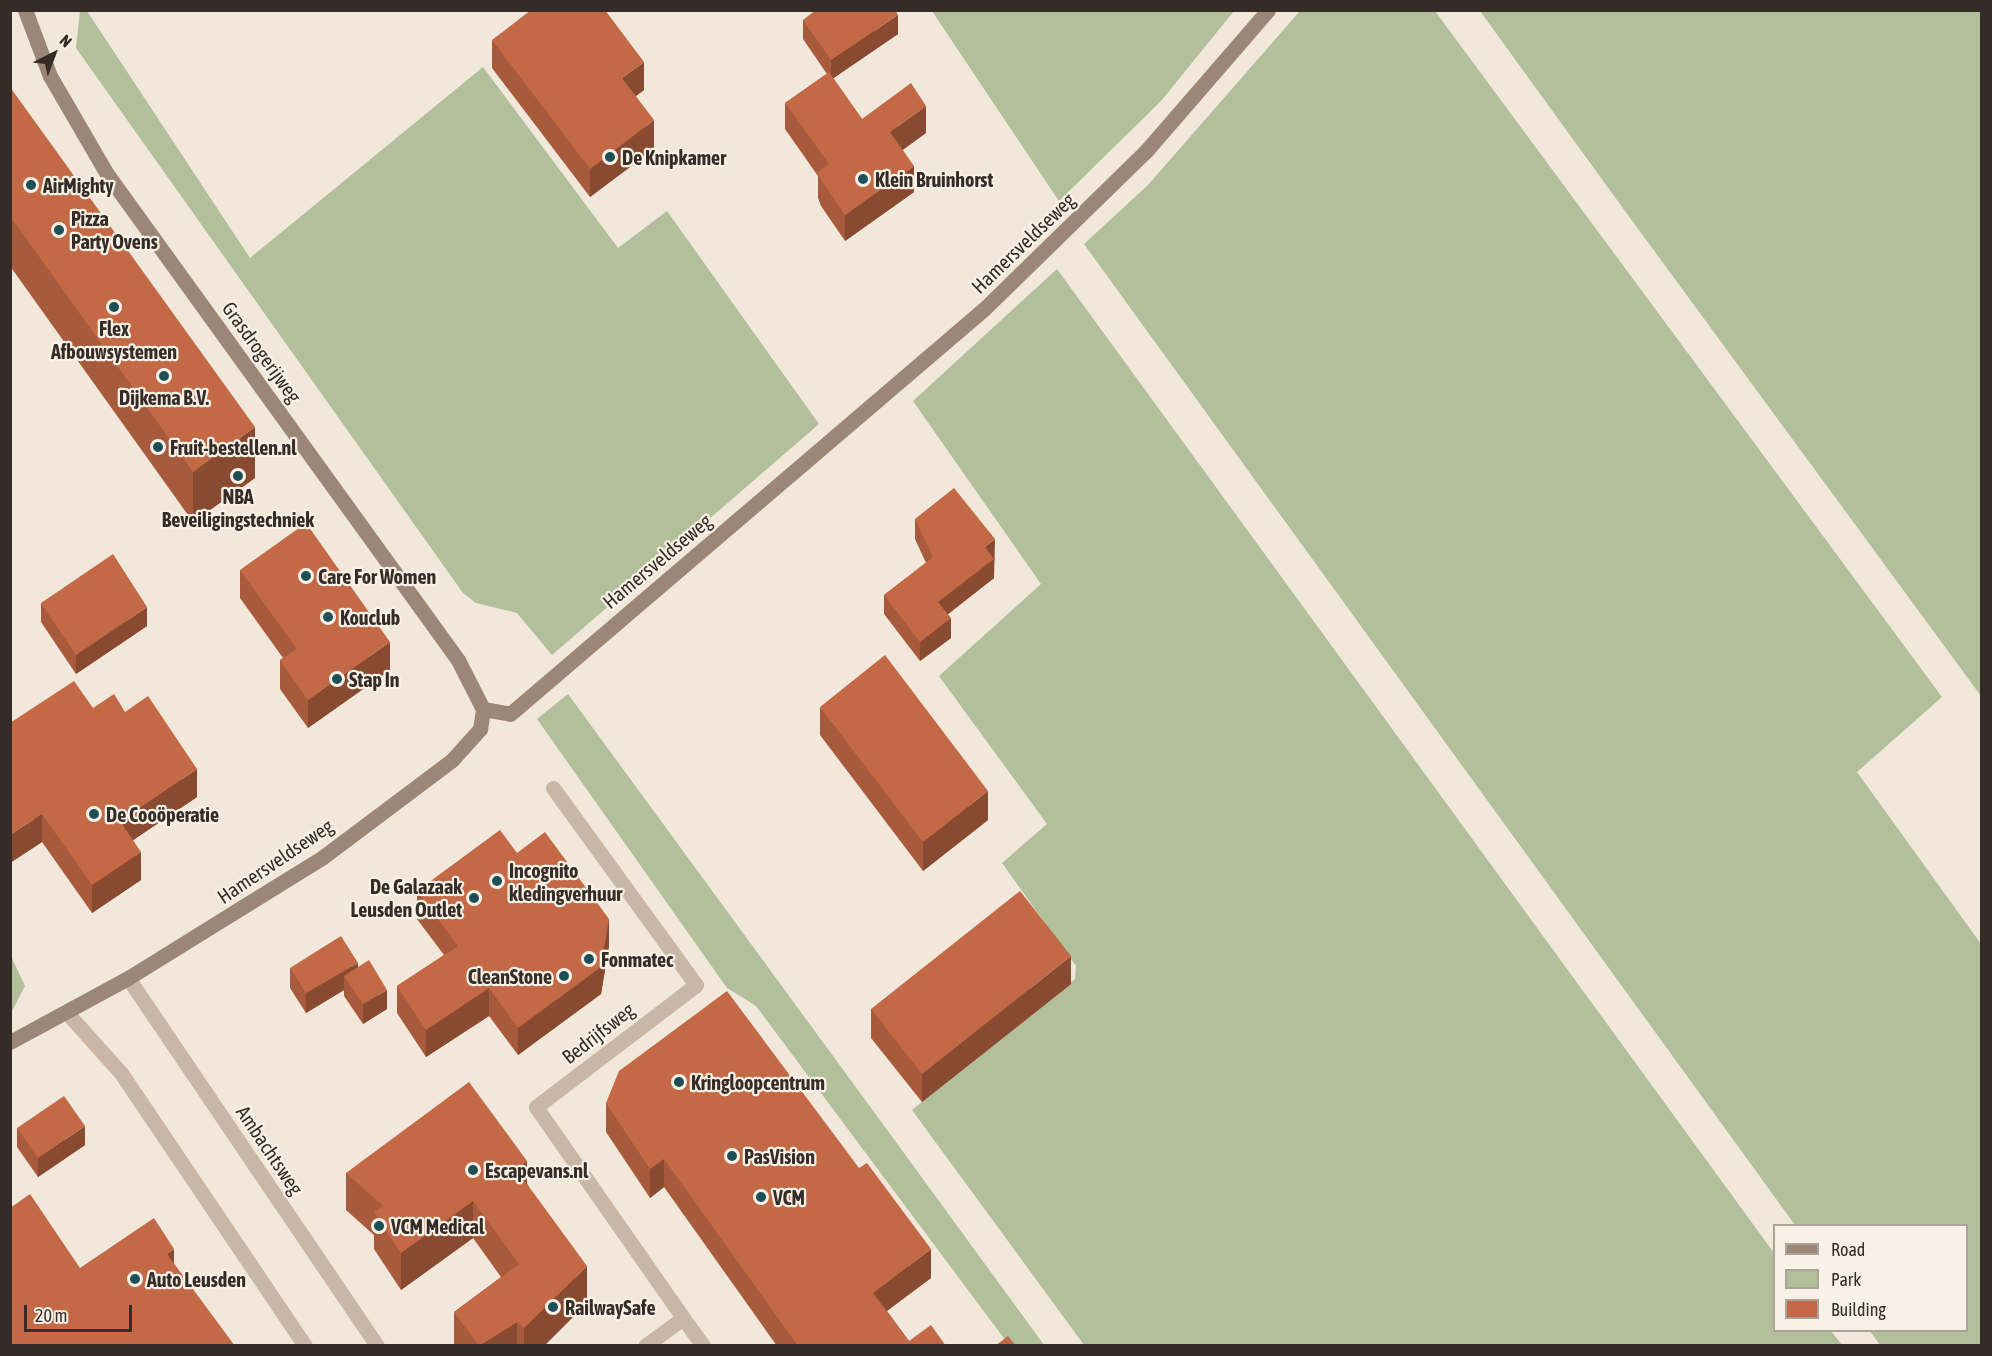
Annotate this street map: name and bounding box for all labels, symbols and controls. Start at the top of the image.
north arrow [24,24,84,84]
text: N [57,31,76,50]
place label: De Knipkamer [622,145,726,169]
marker: De Knipkamer [603,150,617,164]
place label: Klein Bruinhorst [875,167,993,191]
marker: Klein Bruinhorst [856,172,870,186]
place label: AirMighty [43,173,114,197]
marker: AirMighty [24,178,38,192]
street label: Hamersveldseweg [966,188,1080,298]
place label: Pizza Party Ovens [71,207,158,254]
marker: Pizza Party Ovens [52,223,66,237]
street label: Grasdrogerijweg [217,297,307,407]
marker: Flex Afbouwsystemen [107,300,121,314]
place label: Flex Afbouwsystemen [51,316,177,363]
marker: Dijkema B.V. [157,369,171,383]
place label: Dijkema B.V. [119,385,209,409]
place label: Fruit-bestellen.nl [170,435,297,459]
marker: Fruit-bestellen.nl [151,440,165,454]
marker: NBA Beveiligingstechniek [231,469,245,483]
place label: NBA Beveiligingstechniek [162,485,314,532]
street label: Hamersveldseweg [598,509,716,613]
place label: Care For Women [318,564,436,588]
marker: Care For Women [299,569,313,583]
place label: Kouclub [340,605,400,629]
marker: Kouclub [321,610,335,624]
place label: Stap In [349,667,399,691]
marker: Stap In [330,672,344,686]
place label: De Cooöperatie [106,802,219,826]
marker: De Cooöperatie [87,807,101,821]
street label: Hamersveldseweg [213,813,337,909]
place label: Incognito kledingverhuur [509,858,622,905]
place label: De Galazaak Leusden Outlet [350,874,462,921]
marker: Incognito kledingverhuur [490,874,504,888]
marker: De Galazaak Leusden Outlet [467,891,481,905]
place label: Fonmatec [601,947,673,971]
marker: Fonmatec [582,952,596,966]
place label: CleanStone [468,964,552,988]
marker: CleanStone [557,969,571,983]
street label: Bedrijfsweg [557,997,639,1069]
place label: Kringloopcentrum [691,1070,825,1094]
marker: Kringloopcentrum [672,1075,686,1089]
street label: Ambachtsweg [231,1101,309,1199]
place label: PasVision [744,1144,815,1168]
marker: PasVision [725,1149,739,1163]
place label: Escapevans.nl [485,1158,588,1182]
marker: Escapevans.nl [466,1163,480,1177]
place label: VCM [773,1185,805,1209]
marker: VCM [754,1190,768,1204]
place label: VCM Medical [391,1214,484,1238]
marker: VCM Medical [372,1219,386,1233]
legend [1773,1224,1968,1332]
text: Road [1831,1239,1865,1260]
place label: Auto Leusden [147,1267,246,1291]
text: Park [1831,1269,1861,1290]
marker: Auto Leusden [128,1272,142,1286]
scale bar [27,1293,135,1331]
place label: RailwaySafe [565,1295,656,1319]
text: Building [1831,1299,1886,1320]
marker: RailwaySafe [546,1300,560,1314]
text: 20 m [35,1305,67,1326]

